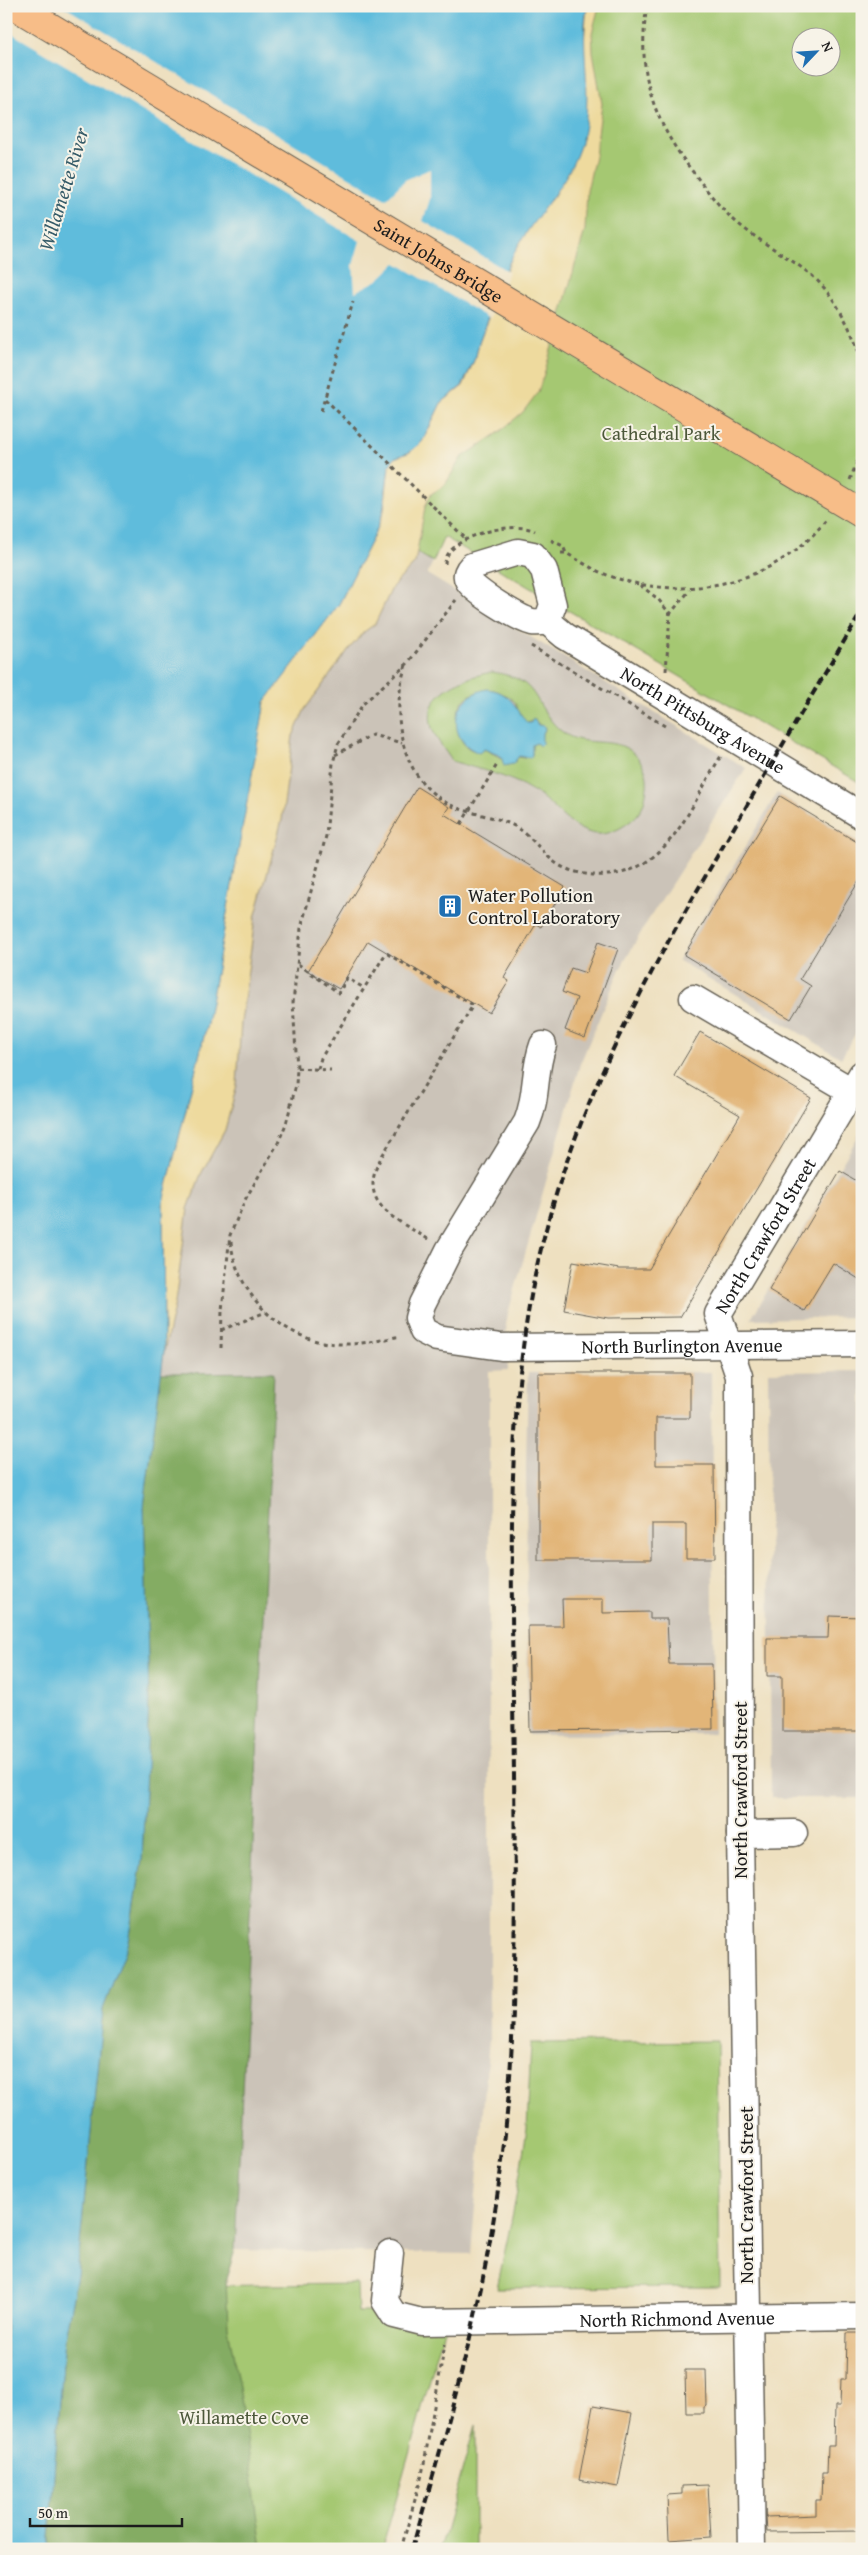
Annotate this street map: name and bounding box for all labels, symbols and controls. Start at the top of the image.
north arrow [790,28,840,78]
text: N [817,38,839,56]
water label: Willamette River [31,123,96,254]
street label: Saint Johns Bridge [369,210,509,310]
park label: Cathedral Park [602,419,721,447]
street label: North Pittsburg Avenue [615,659,791,781]
place label: Water Pollution Control Laboratory [468,881,621,931]
building icon: Water Pollution Control Laboratory [437,893,463,919]
street label: North Crawford Street [707,1152,823,1319]
street label: North Burlington Avenue [581,1331,783,1360]
street label: North Crawford Street [726,1701,754,1879]
street label: North Crawford Street [732,2106,760,2284]
street label: North Richmond Avenue [579,2303,775,2334]
park label: Willamette Cove [179,2403,309,2431]
scale bar [30,2495,182,2527]
text: 50 m [38,2502,69,2523]

